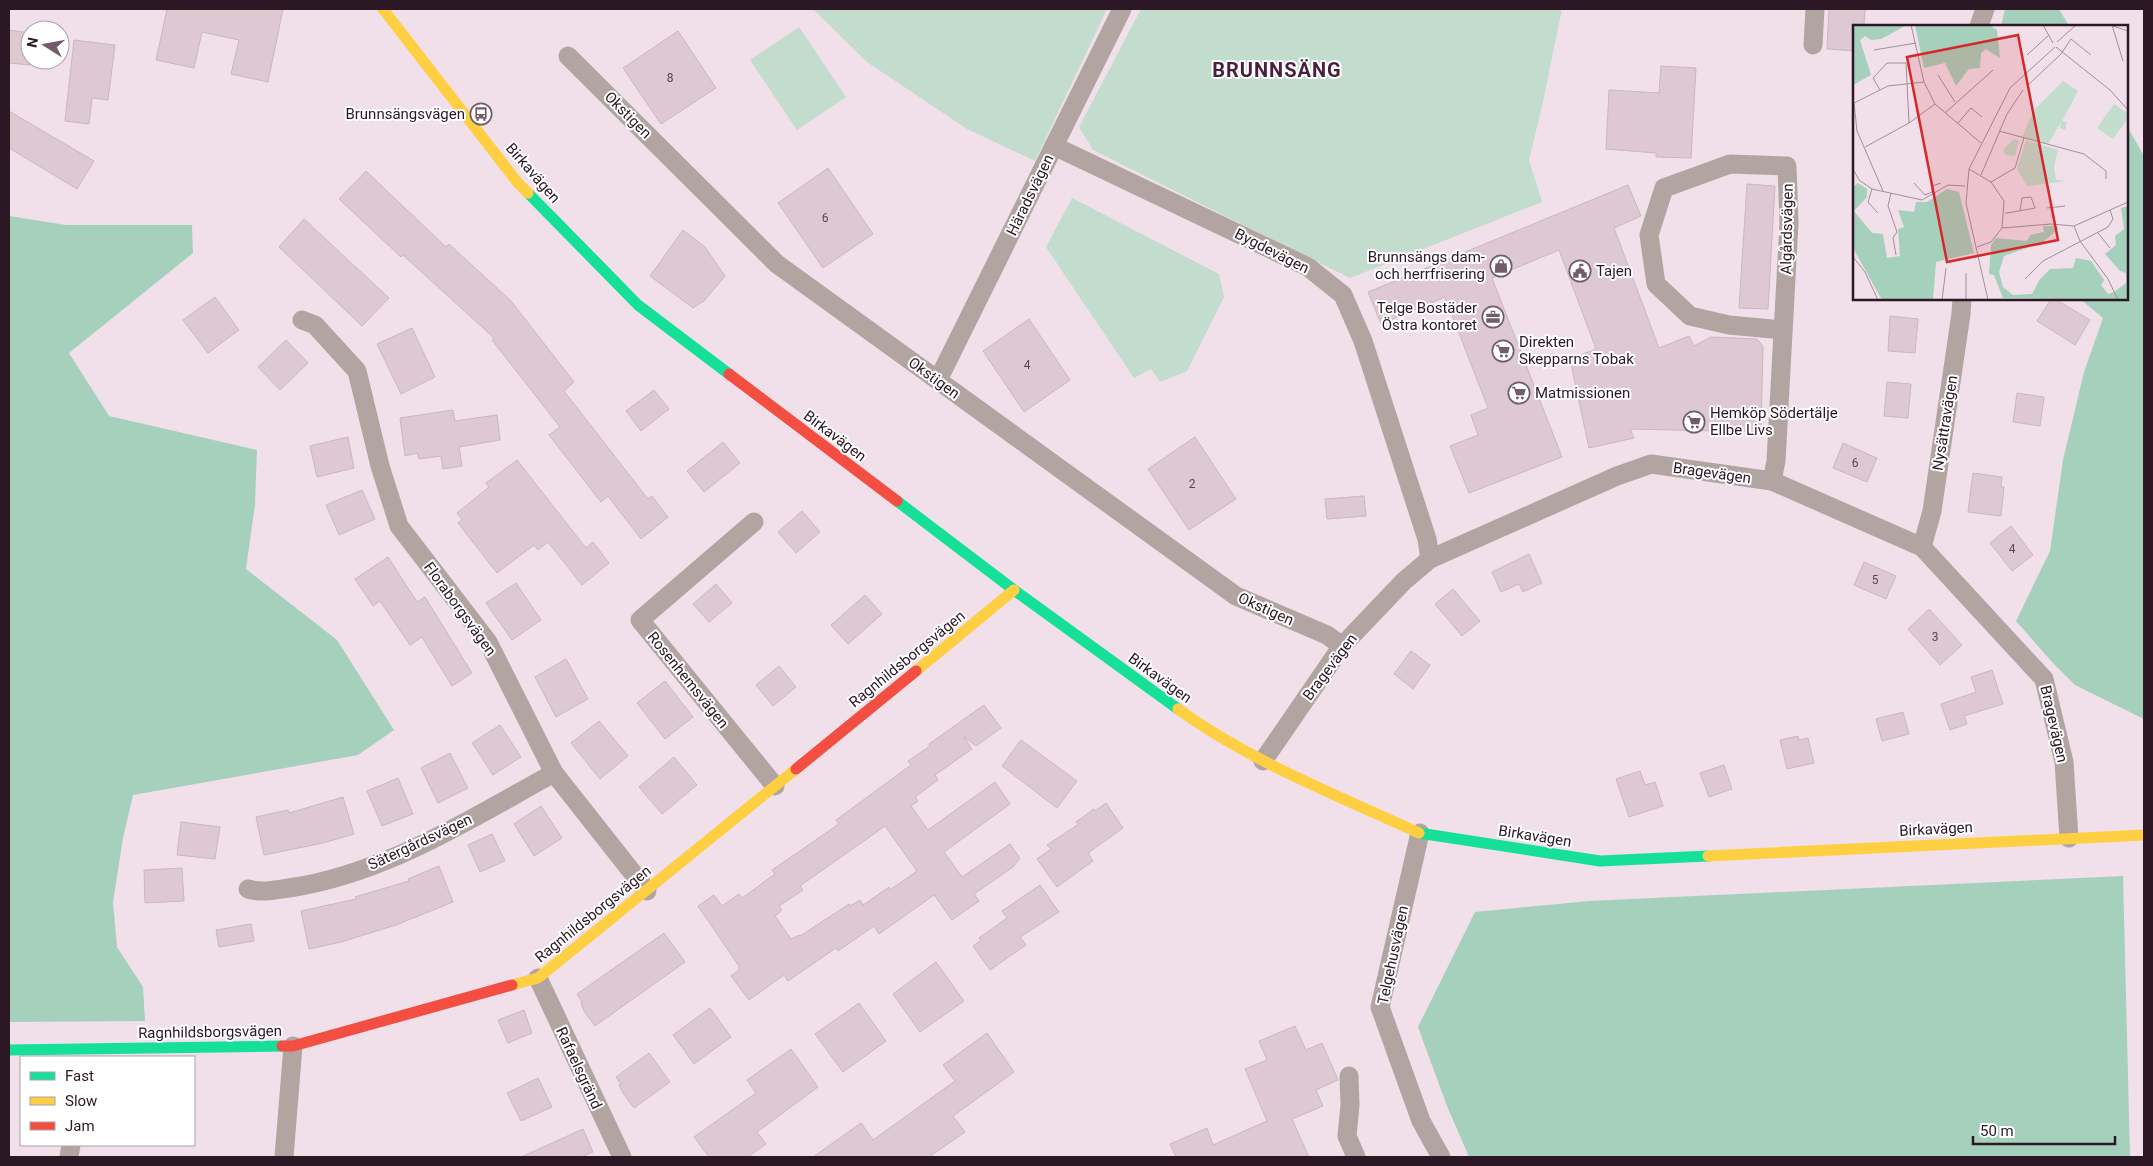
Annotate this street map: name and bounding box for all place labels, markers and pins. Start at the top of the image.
bus stop icon: Brunnsängsvägen [469,102,493,126]
place label: Brunnsängsvägen [345,105,465,123]
place label: Brunnsängs dam- och herrfrisering [1368,248,1485,283]
shop icon: Brunnsängs dam- och herrfrisering [1489,254,1513,278]
public building icon: Tajen [1568,259,1592,283]
place label: Tajen [1596,262,1632,280]
place label: Telge Bostäder Östra kontoret [1377,299,1477,334]
office icon: Telge Bostäder Östra kontoret [1481,305,1505,329]
place label: Direkten Skepparns Tobak [1519,333,1634,368]
supermarket icon: Direkten Skepparns Tobak [1491,339,1515,363]
supermarket icon: Matmissionen [1507,381,1531,405]
place label: Matmissionen [1535,384,1630,402]
place label: Hemköp Södertälje Ellbe Livs [1710,404,1838,439]
supermarket icon: Hemköp Södertälje Ellbe Livs [1682,410,1706,434]

